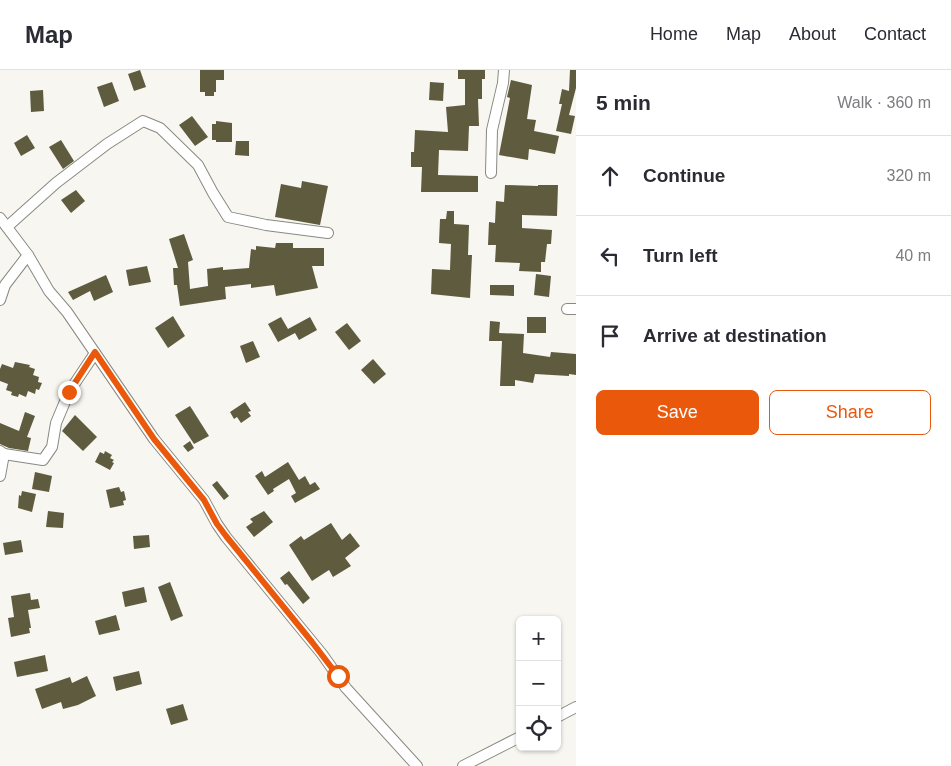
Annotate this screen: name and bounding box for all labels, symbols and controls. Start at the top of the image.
text: Map [25,21,73,48]
text: Home [650,24,698,44]
text: Map [726,24,761,44]
text: About [789,24,836,44]
text: Contact [864,24,926,44]
text: 5 min [596,91,651,114]
text: Walk · 360 m [837,94,931,111]
icon: ahead [596,162,624,190]
text: Continue [643,165,725,186]
text: 320 m [887,167,931,184]
icon: left [596,242,624,270]
text: Turn left [643,245,718,266]
text: 40 m [895,247,931,264]
icon: arrive [596,322,624,350]
text: Arrive at destination [643,325,827,346]
route end [58,381,81,404]
button: Save [596,390,759,435]
button: Share [769,390,931,435]
map controls [516,616,561,751]
button: + [516,616,561,661]
button: − [516,661,561,706]
route start [327,665,350,688]
button: locate [516,706,561,751]

